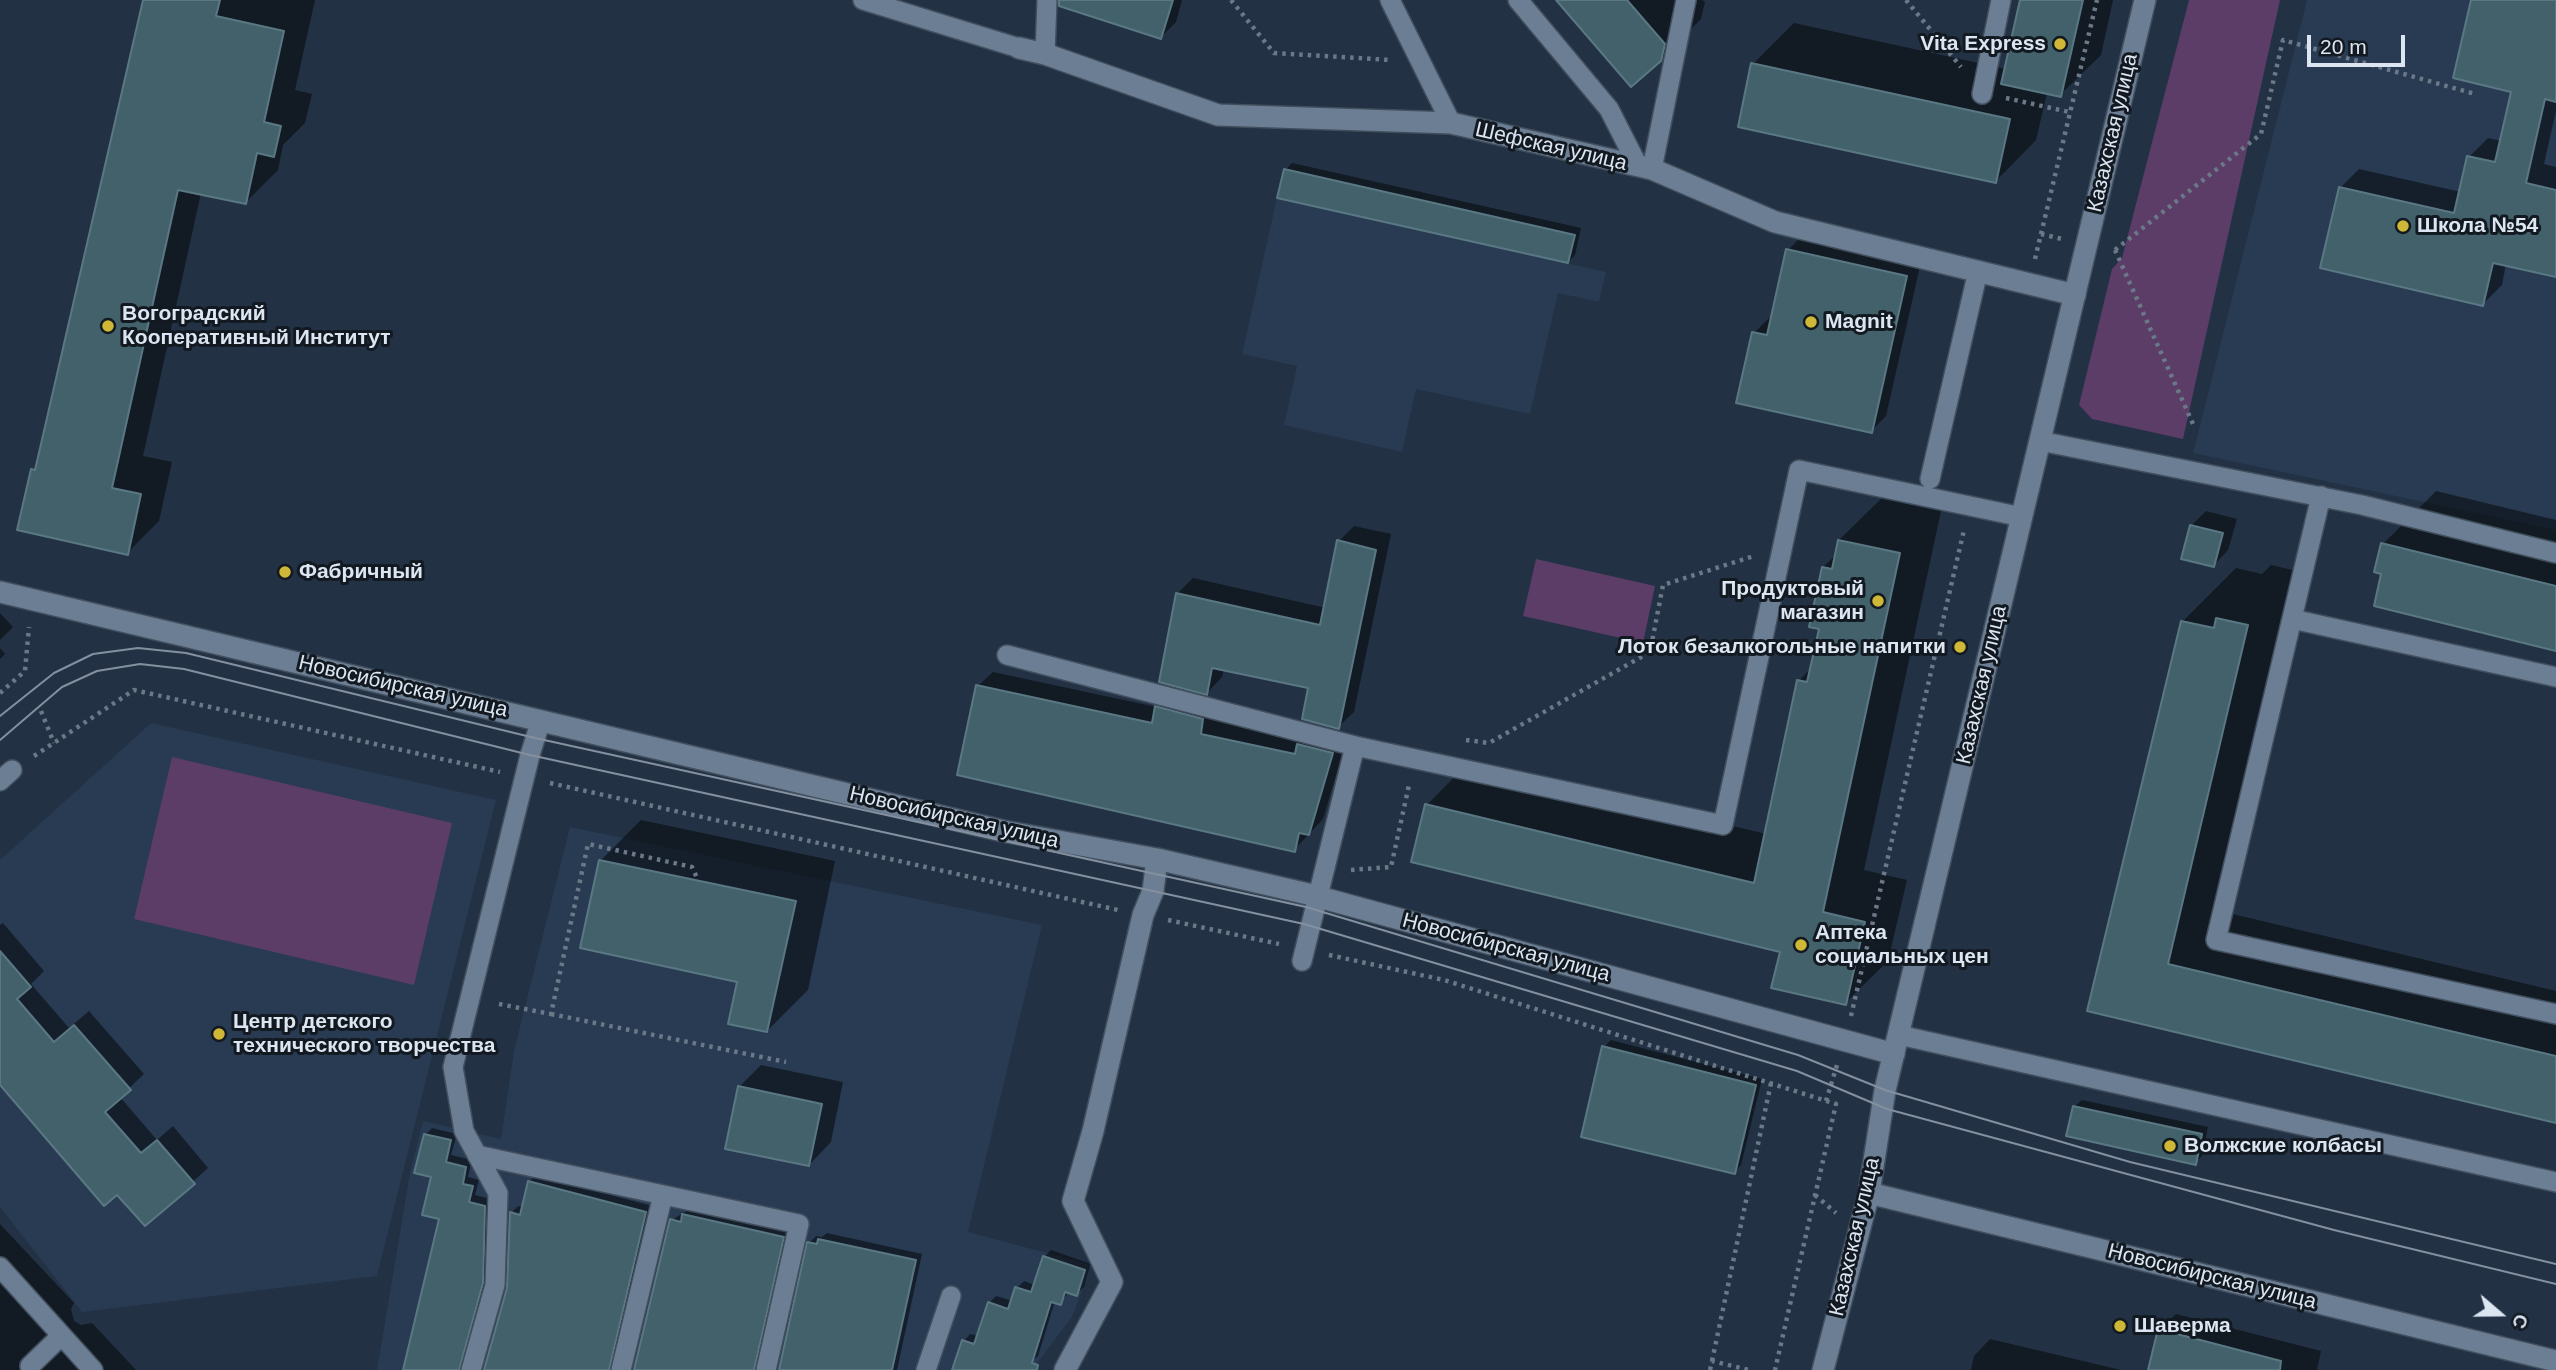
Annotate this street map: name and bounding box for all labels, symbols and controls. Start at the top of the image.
scale bar [2311,21,2409,65]
place label: Vita Express [1920,31,2046,57]
text: 20 m [2320,35,2367,58]
marker: Vita Express [2052,36,2068,52]
street label: Казахская улица [2083,51,2143,215]
street label: Шефская улица [1473,117,1629,177]
place label: Школа №54 [2417,213,2538,239]
marker: Школа №54 [2395,218,2411,234]
place label: Вогоградский Кооперативный Институт [122,301,390,351]
place label: Magnit [1825,309,1893,335]
marker: Magnit [1803,314,1819,330]
marker: Вогоградский Кооперативный Институт [100,318,116,334]
place label: Фабричный [299,559,423,585]
marker: Фабричный [277,564,293,580]
place label: Продуктовый магазин [1721,576,1864,626]
marker: Продуктовый магазин [1870,593,1886,609]
street label: Казахская улица [1952,603,2012,767]
place label: Лоток безалкогольные напитки [1618,634,1946,660]
marker: Лоток безалкогольные напитки [1952,639,1968,655]
street label: Новосибирская улица [296,651,510,723]
street label: Новосибирская улица [847,782,1061,854]
street label: Новосибирская улица [1399,908,1613,988]
place label: Аптека социальных цен [1815,920,1989,970]
marker: Аптека социальных цен [1793,937,1809,953]
place label: Центр детского технического творчества [233,1009,495,1059]
marker: Центр детского технического творчества [211,1026,227,1042]
place label: Волжские колбасы [2184,1133,2382,1159]
marker: Волжские колбасы [2162,1138,2178,1154]
street label: Казахская улица [1825,1155,1885,1319]
street label: Новосибирская улица [2105,1239,2319,1315]
north arrow [2465,1279,2535,1349]
text: С [2508,1311,2532,1331]
place label: Шаверма [2134,1313,2231,1339]
marker: Шаверма [2112,1318,2128,1334]

